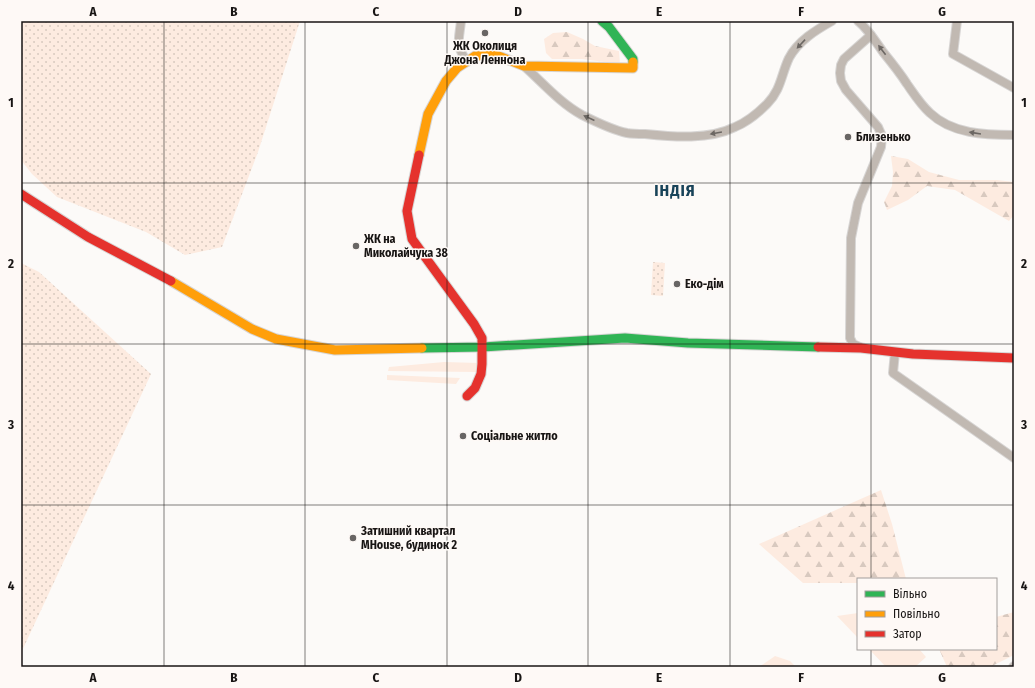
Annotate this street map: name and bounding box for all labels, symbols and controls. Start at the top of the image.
text: A [88,4,97,19]
text: B [230,4,238,19]
text: C [373,4,380,19]
text: D [514,4,522,19]
text: E [656,4,662,19]
text: F [798,4,804,19]
text: G [938,4,946,19]
marker: ЖК Околиця Джона Леннона [480,28,490,38]
place label: ЖК Околиця Джона Леннона [444,39,525,67]
one-way arrow [797,39,806,48]
one-way arrow [877,44,886,55]
text: 1 [8,95,14,110]
text: 1 [1021,95,1027,110]
one-way arrow [584,115,595,121]
one-way arrow [710,130,722,136]
place label: Близенько [856,130,911,144]
one-way arrow [969,130,981,136]
marker: Близенько [843,132,853,142]
district label: ІНДІЯ [654,181,696,200]
place label: ЖК на Миколайчука 38 [363,232,448,260]
marker: ЖК на Миколайчука 38 [351,241,361,251]
text: 2 [7,256,14,271]
text: 2 [1020,256,1027,271]
place label: Еко-дім [685,277,724,291]
marker: Еко-дім [672,279,682,289]
text: 3 [7,417,14,432]
text: 3 [1020,417,1027,432]
place label: Соціальне житло [471,429,558,443]
marker: Соціальне житло [458,431,468,441]
place label: Затишний квартал MHouse, будинок 2 [360,524,457,552]
marker: Затишний квартал MHouse, будинок 2 [348,533,358,543]
text: 4 [8,578,15,593]
legend [857,578,997,650]
text: 4 [1021,578,1028,593]
text: Вільно [893,587,927,601]
text: Повільно [893,607,940,621]
text: Затор [893,627,922,641]
text: A [88,670,97,685]
text: B [230,670,238,685]
text: C [373,670,380,685]
text: D [514,670,522,685]
text: E [656,670,662,685]
text: F [798,670,804,685]
text: G [938,670,946,685]

